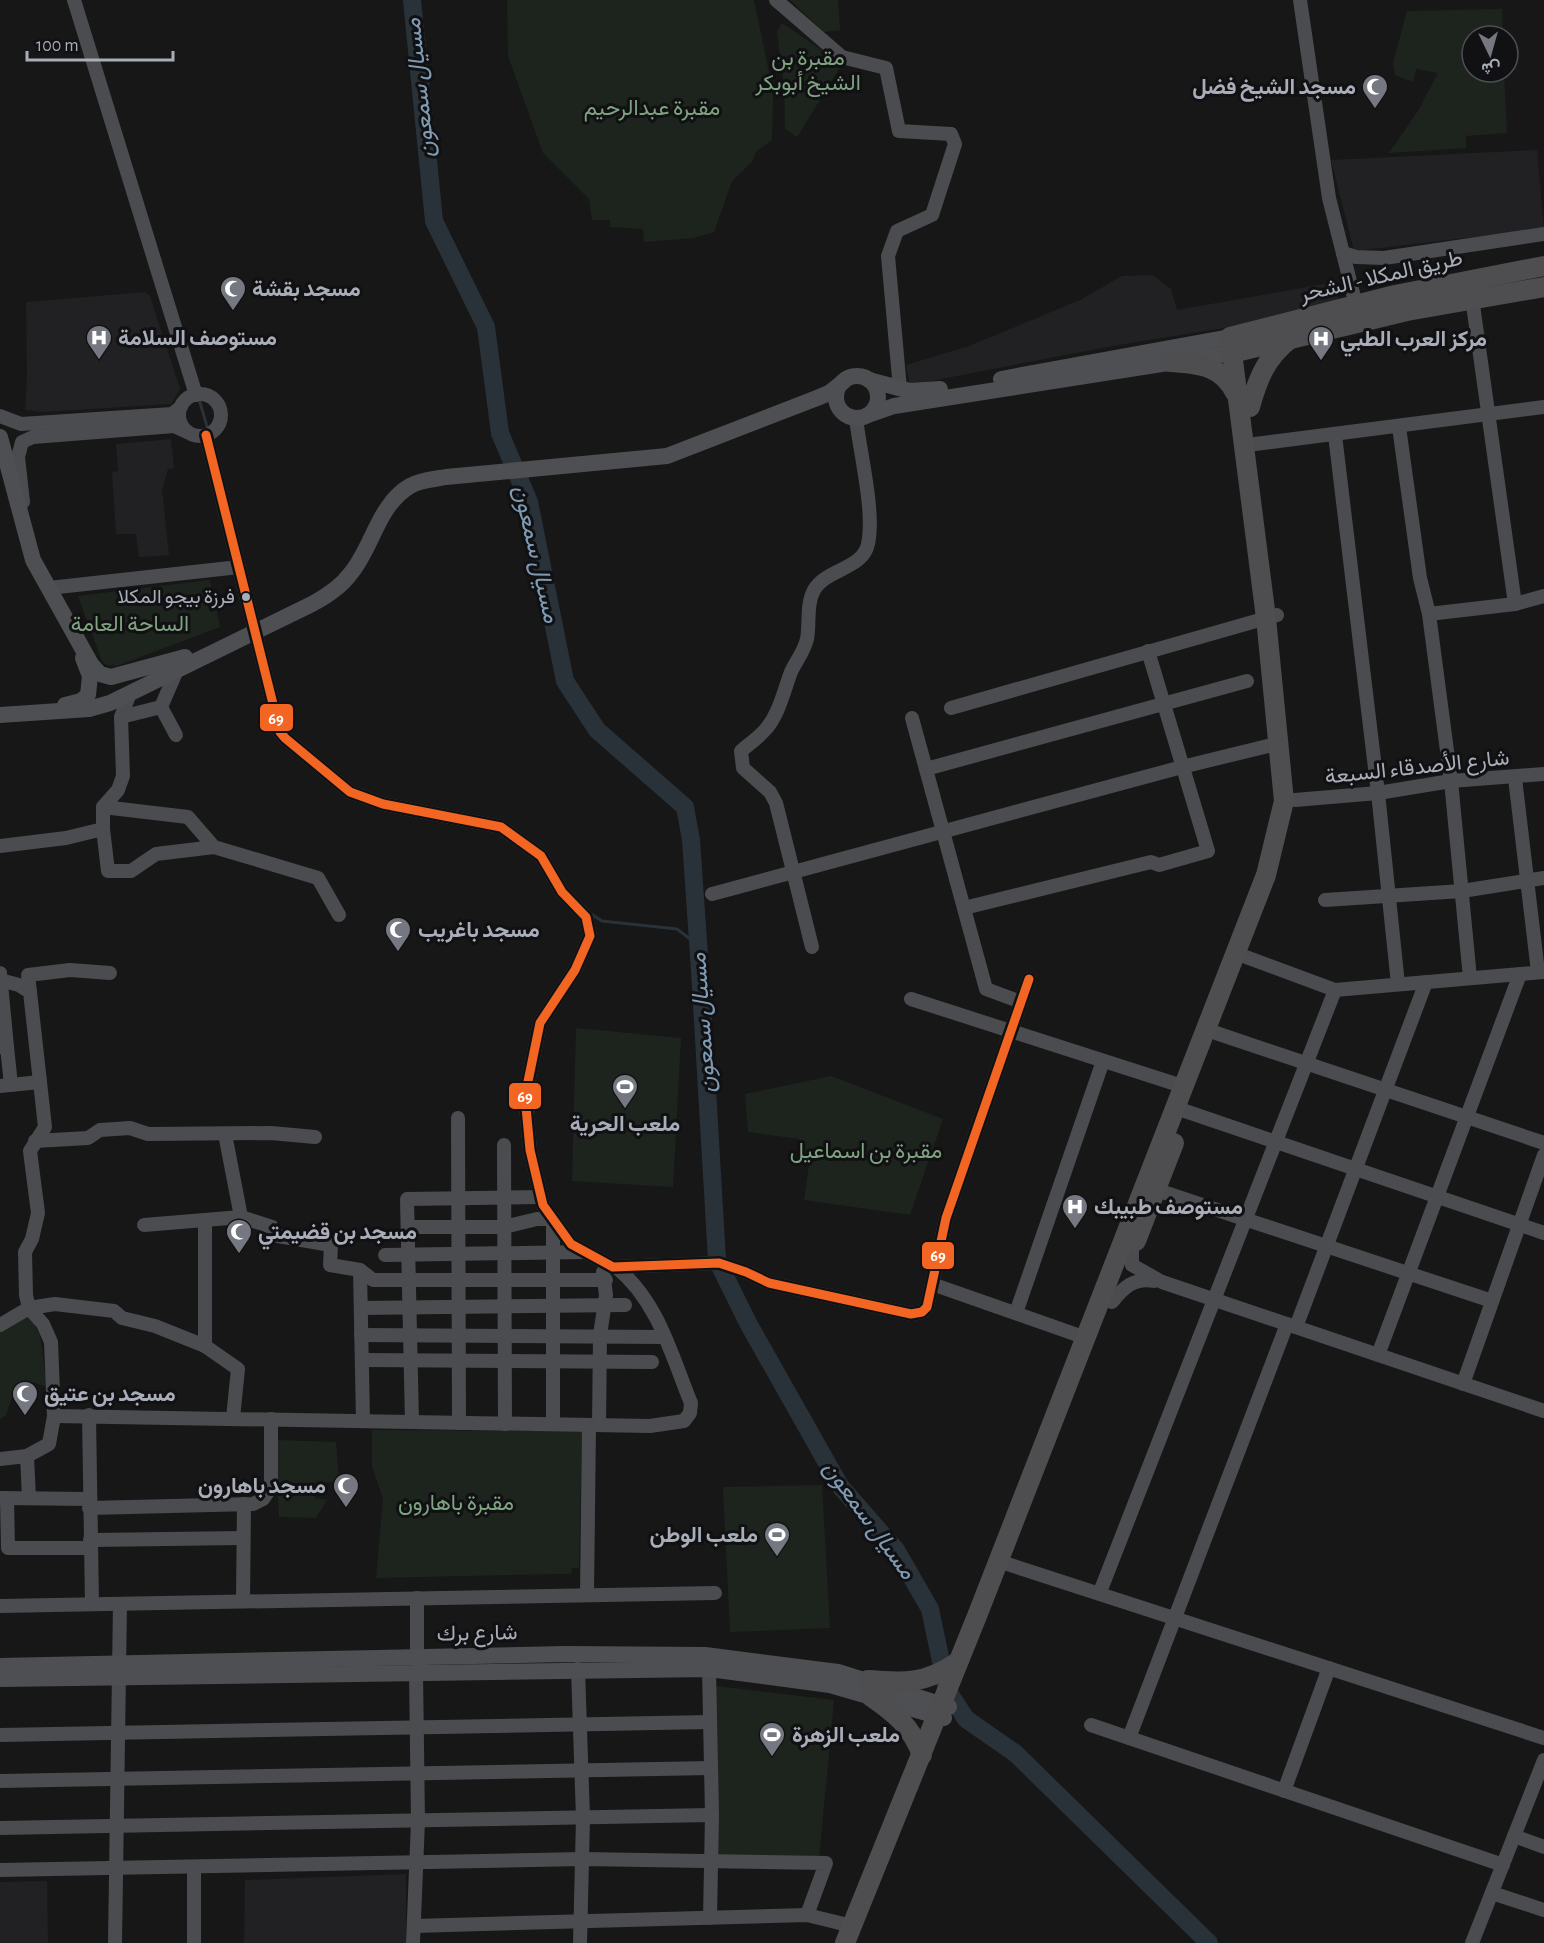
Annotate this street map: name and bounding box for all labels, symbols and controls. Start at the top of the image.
water label: مسيال سمعون [401,17,441,159]
scale bar [27,24,172,62]
north arrow [1460,24,1520,84]
text: 100 m [36,37,79,55]
park label: مقبرة بن الشيخ أبوبكر [754,47,861,97]
text: ش [1481,58,1501,77]
mosque icon: مسجد الشيخ فضل [1360,72,1390,110]
place label: مسجد الشيخ فضل [1192,76,1356,102]
park label: مقبرة عبدالرحيم [584,97,720,122]
street label: طريق المكلا - الشحر [1297,247,1465,308]
mosque icon: مسجد بقشة [218,274,248,312]
place label: مسجد بقشة [252,278,361,302]
hospital icon: مستوصف السلامة [84,323,114,361]
hospital icon: مركز العرب الطبي [1306,324,1336,362]
place label: مستوصف السلامة [118,327,277,351]
place label: مركز العرب الطبي [1340,328,1487,357]
water label: مسيال سمعون [507,483,564,626]
place label: فرزة بيجو المكلا [117,587,235,609]
marker: فرزة بيجو المكلا [240,591,252,603]
park label: الساحة العامة [71,613,189,635]
line badge: 69 [259,703,294,732]
text: 69 [268,711,284,727]
street label: شارع الأصدقاء السبعة [1323,744,1511,791]
mosque icon: مسجد باغريب [383,915,413,953]
place label: مسجد باغريب [418,919,540,943]
water label: مسيال سمعون [686,952,722,1094]
sports icon: ملعب الحرية [610,1072,640,1110]
line badge: 69 [508,1082,542,1110]
text: 69 [517,1089,533,1105]
place label: ملعب الحرية [570,1113,680,1137]
park label: مقبرة بن اسماعيل [790,1140,942,1164]
hospital icon: مستوصف طبيبك [1060,1192,1090,1230]
place label: مستوصف طبيبك [1094,1196,1243,1220]
mosque icon: مسجد بن قضيمتي [224,1217,254,1255]
place label: مسجد بن قضيمتي [258,1221,417,1250]
line badge: 69 [921,1241,955,1270]
text: 69 [930,1248,946,1264]
mosque icon: مسجد بن عتيق [10,1379,40,1417]
place label: مسجد بن عتيق [44,1383,176,1407]
water label: مسيال سمعون [816,1456,920,1585]
mosque icon: مسجد باهارون [331,1471,361,1509]
place label: مسجد باهارون [198,1475,326,1499]
park label: مقبرة باهارون [398,1492,514,1516]
sports icon: ملعب الوطن [762,1520,792,1558]
place label: ملعب الوطن [650,1524,758,1548]
street label: شارع برك [436,1621,518,1648]
sports icon: ملعب الزهرة [757,1720,787,1758]
place label: ملعب الزهرة [792,1724,900,1748]

